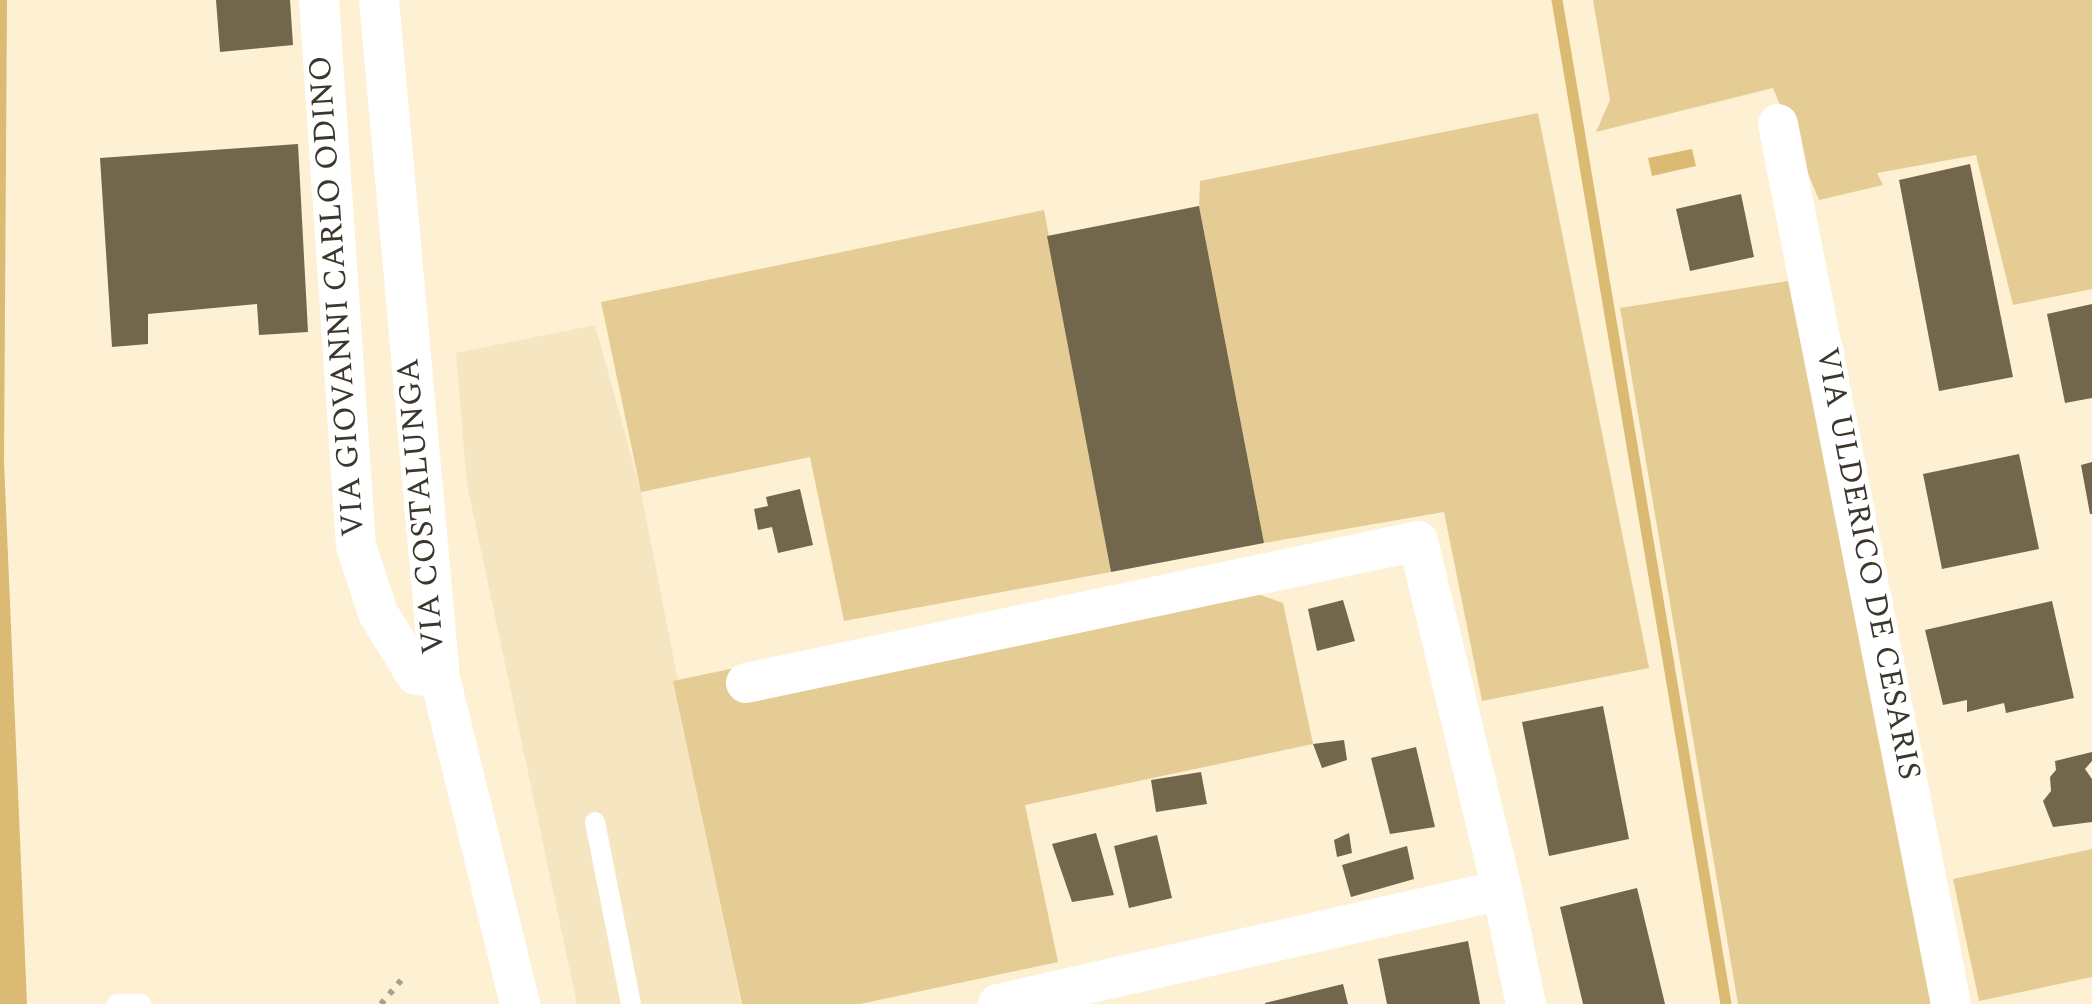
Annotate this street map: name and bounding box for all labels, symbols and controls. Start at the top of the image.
street label: VIA GIOVANNI CARLO ODINO [304,54,376,538]
street label: VIA ULDERICO DE CESARIS [1804,345,1926,783]
street label: VIA COSTALUNGA [392,356,456,656]

